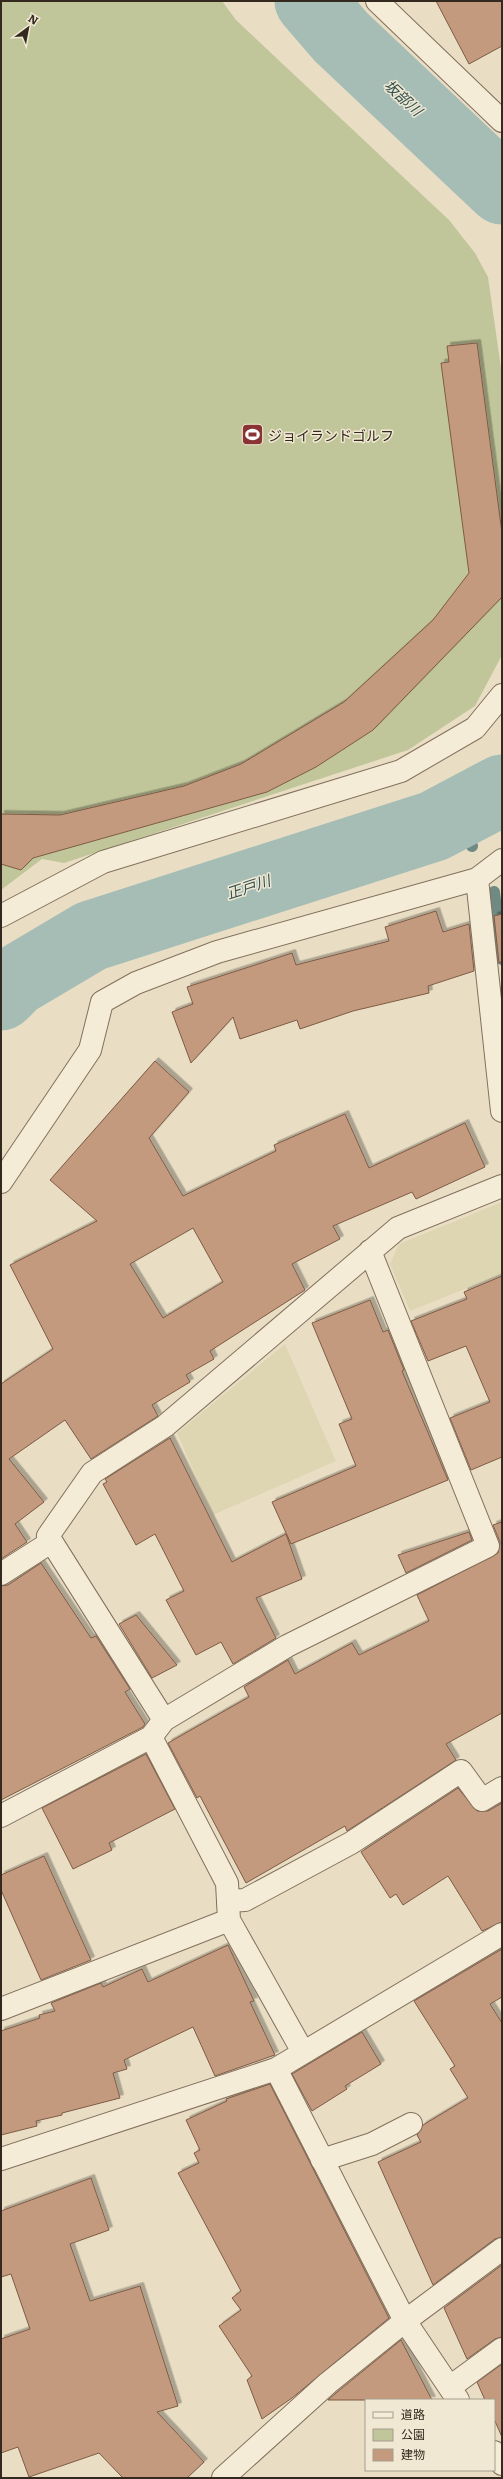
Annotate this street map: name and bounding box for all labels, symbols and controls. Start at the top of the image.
north arrow [8,8,48,48]
text: N [26,9,42,28]
water label: 坂部川 [380,73,430,122]
sports icon: ジョイランドゴルフ [239,422,265,448]
place label: ジョイランドゴルフ [268,425,394,445]
water label: 正戸川 [223,867,275,904]
legend [365,2399,495,2471]
text: 道路 [401,2405,425,2423]
text: 公園 [401,2425,425,2443]
text: 建物 [401,2445,425,2463]

